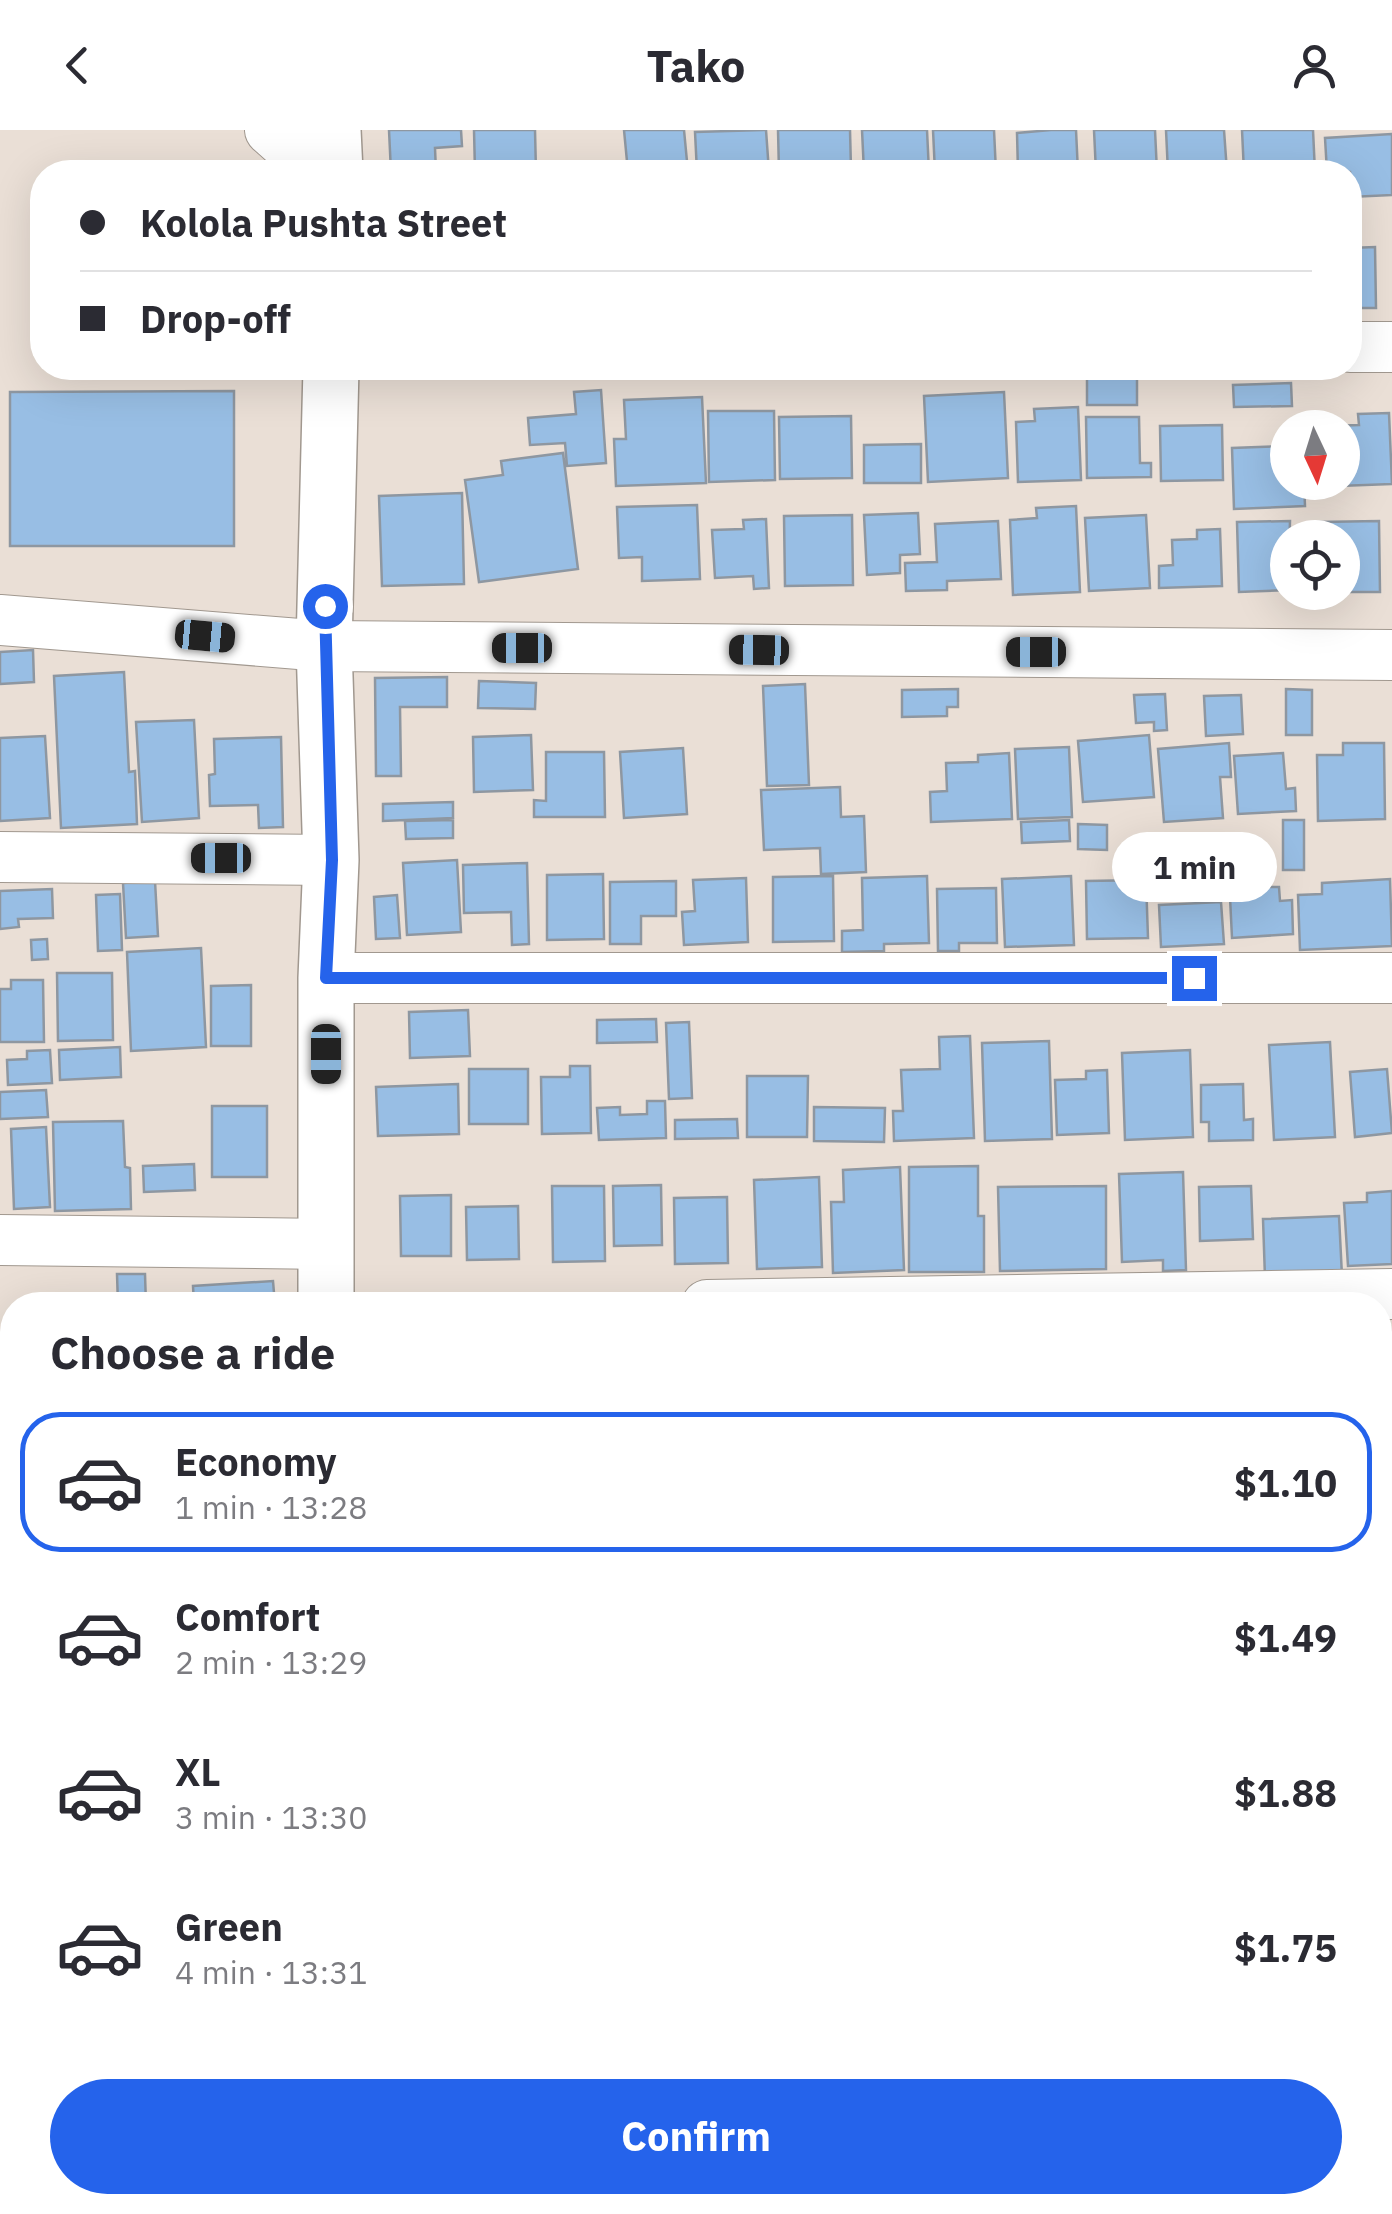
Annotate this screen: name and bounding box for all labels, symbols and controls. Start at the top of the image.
text: Tako [647,36,745,94]
icon: back [50,38,105,93]
icon: person [1287,38,1342,93]
text: Kolola Pushta Street [140,198,507,247]
text: Drop-off [140,294,291,343]
north arrow [1270,410,1360,500]
map controls [1270,410,1360,610]
button: locate [1270,520,1360,610]
route start [303,584,348,629]
car [174,618,236,654]
car [492,633,552,663]
car [729,634,789,666]
car [1006,637,1066,667]
callout: 1 min [1112,833,1276,903]
car [191,843,251,873]
text: 1 min [1153,846,1236,888]
route end [1172,956,1217,1001]
car [311,1024,341,1084]
text: Choose a ride [50,1323,335,1381]
icon: car [55,1437,145,1527]
text: Economy [175,1437,337,1486]
text: $1.10 [1234,1458,1337,1507]
text: 1 min · 13:28 [175,1486,368,1528]
icon: car [55,1592,145,1682]
text: Comfort [175,1592,320,1641]
text: $1.49 [1234,1613,1337,1662]
text: 2 min · 13:29 [175,1641,368,1683]
icon: car [55,1747,145,1837]
text: XL [175,1747,221,1796]
text: $1.88 [1234,1768,1337,1817]
text: 3 min · 13:30 [175,1796,368,1838]
icon: car [55,1902,145,1992]
text: Green [175,1902,283,1951]
text: $1.75 [1234,1923,1337,1972]
text: 4 min · 13:31 [175,1951,368,1993]
button: Confirm [50,2079,1342,2194]

